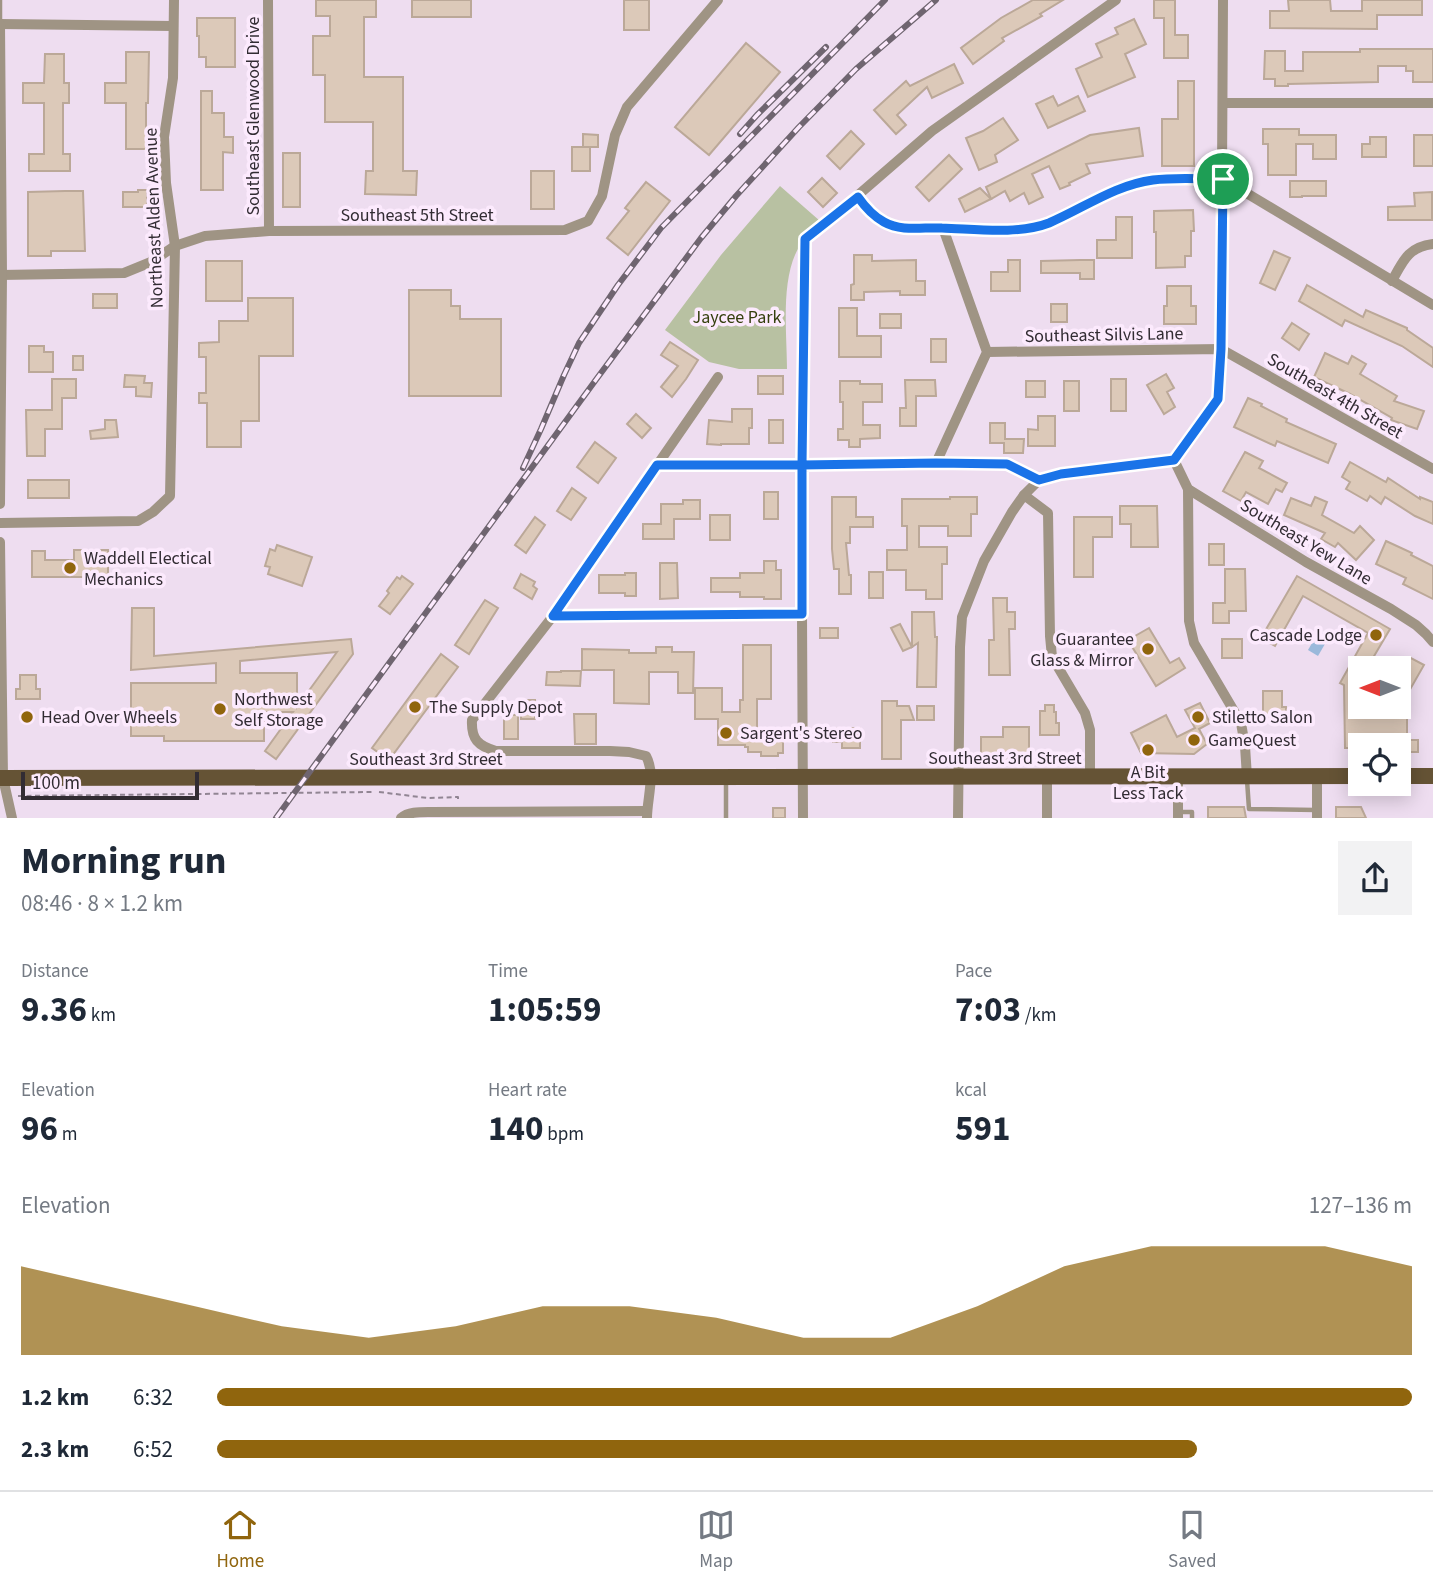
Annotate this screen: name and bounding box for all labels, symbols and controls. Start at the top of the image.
street label: Southeast Glenwood Drive [241,16,266,216]
street label: Northeast Alden Avenue [138,127,170,309]
pin [1193,149,1253,209]
icon: arrive [1204,160,1242,198]
street label: Southeast 5th Street [340,203,494,228]
park label: Jaycee Park [693,305,782,330]
street label: Southeast Silvis Lane [1024,321,1184,349]
street label: Southeast 4th Street [1262,347,1408,445]
street label: Southeast Yew Lane [1235,493,1377,591]
place label: Waddell Electical Mechanics [84,546,212,592]
marker: Waddell Electical Mechanics [62,560,78,576]
place label: Cascade Lodge [1249,623,1362,648]
place label: Guarantee Glass & Mirror [1030,627,1135,673]
marker: Cascade Lodge [1368,627,1384,643]
marker: Guarantee Glass & Mirror [1140,641,1156,657]
north arrow [1348,656,1410,719]
map controls [1348,656,1411,796]
place label: Northwest Self Storage [234,687,323,733]
place label: The Supply Depot [429,695,562,720]
marker: The Supply Depot [407,699,423,715]
marker: Northwest Self Storage [212,701,228,717]
place label: Head Over Wheels [41,705,177,730]
place label: Stiletto Salon [1212,705,1313,730]
marker: Head Over Wheels [19,709,35,725]
marker: Stiletto Salon [1190,709,1206,725]
place label: Sargent's Stereo [740,721,862,746]
marker: Sargent's Stereo [718,725,734,741]
place label: GameQuest [1208,728,1296,753]
marker: GameQuest [1186,732,1202,748]
button: locate [1348,733,1411,796]
marker: A Bit Less Tack [1140,742,1156,758]
street label: Southeast 3rd Street [928,746,1082,771]
street label: Southeast 3rd Street [349,747,503,772]
place label: A Bit Less Tack [1113,760,1183,806]
scale bar [21,769,200,801]
text: 100 m [32,770,80,797]
text: Morning run [21,834,226,888]
button: share [1338,841,1412,915]
text: 08:46 · 8 × 1.2 km [21,887,183,920]
text: Distance [21,958,89,985]
text: Time [488,958,528,985]
text: Pace [955,958,992,985]
text: 9.36 [21,985,87,1035]
text: 1:05:59 [488,985,601,1035]
text: 7:03 [955,985,1021,1035]
text: km [87,1002,116,1029]
text: /km [1021,1002,1057,1029]
text: Elevation [21,1077,95,1104]
text: Heart rate [488,1077,567,1104]
text: kcal [955,1077,987,1104]
text: 96 [21,1104,58,1154]
text: 140 [488,1104,543,1154]
text: 591 [955,1104,1010,1154]
text: m [58,1121,78,1148]
text: bpm [543,1121,584,1148]
text: Elevation [21,1189,111,1222]
text: 127–136 m [1309,1189,1412,1222]
text: 1.2 km [21,1381,89,1414]
text: 6:32 [133,1381,173,1414]
text: 2.3 km [21,1433,89,1466]
text: 6:52 [133,1433,173,1466]
tab: Home [216,1506,264,1575]
tab: Map [697,1506,735,1575]
tab: Saved [1168,1506,1217,1575]

